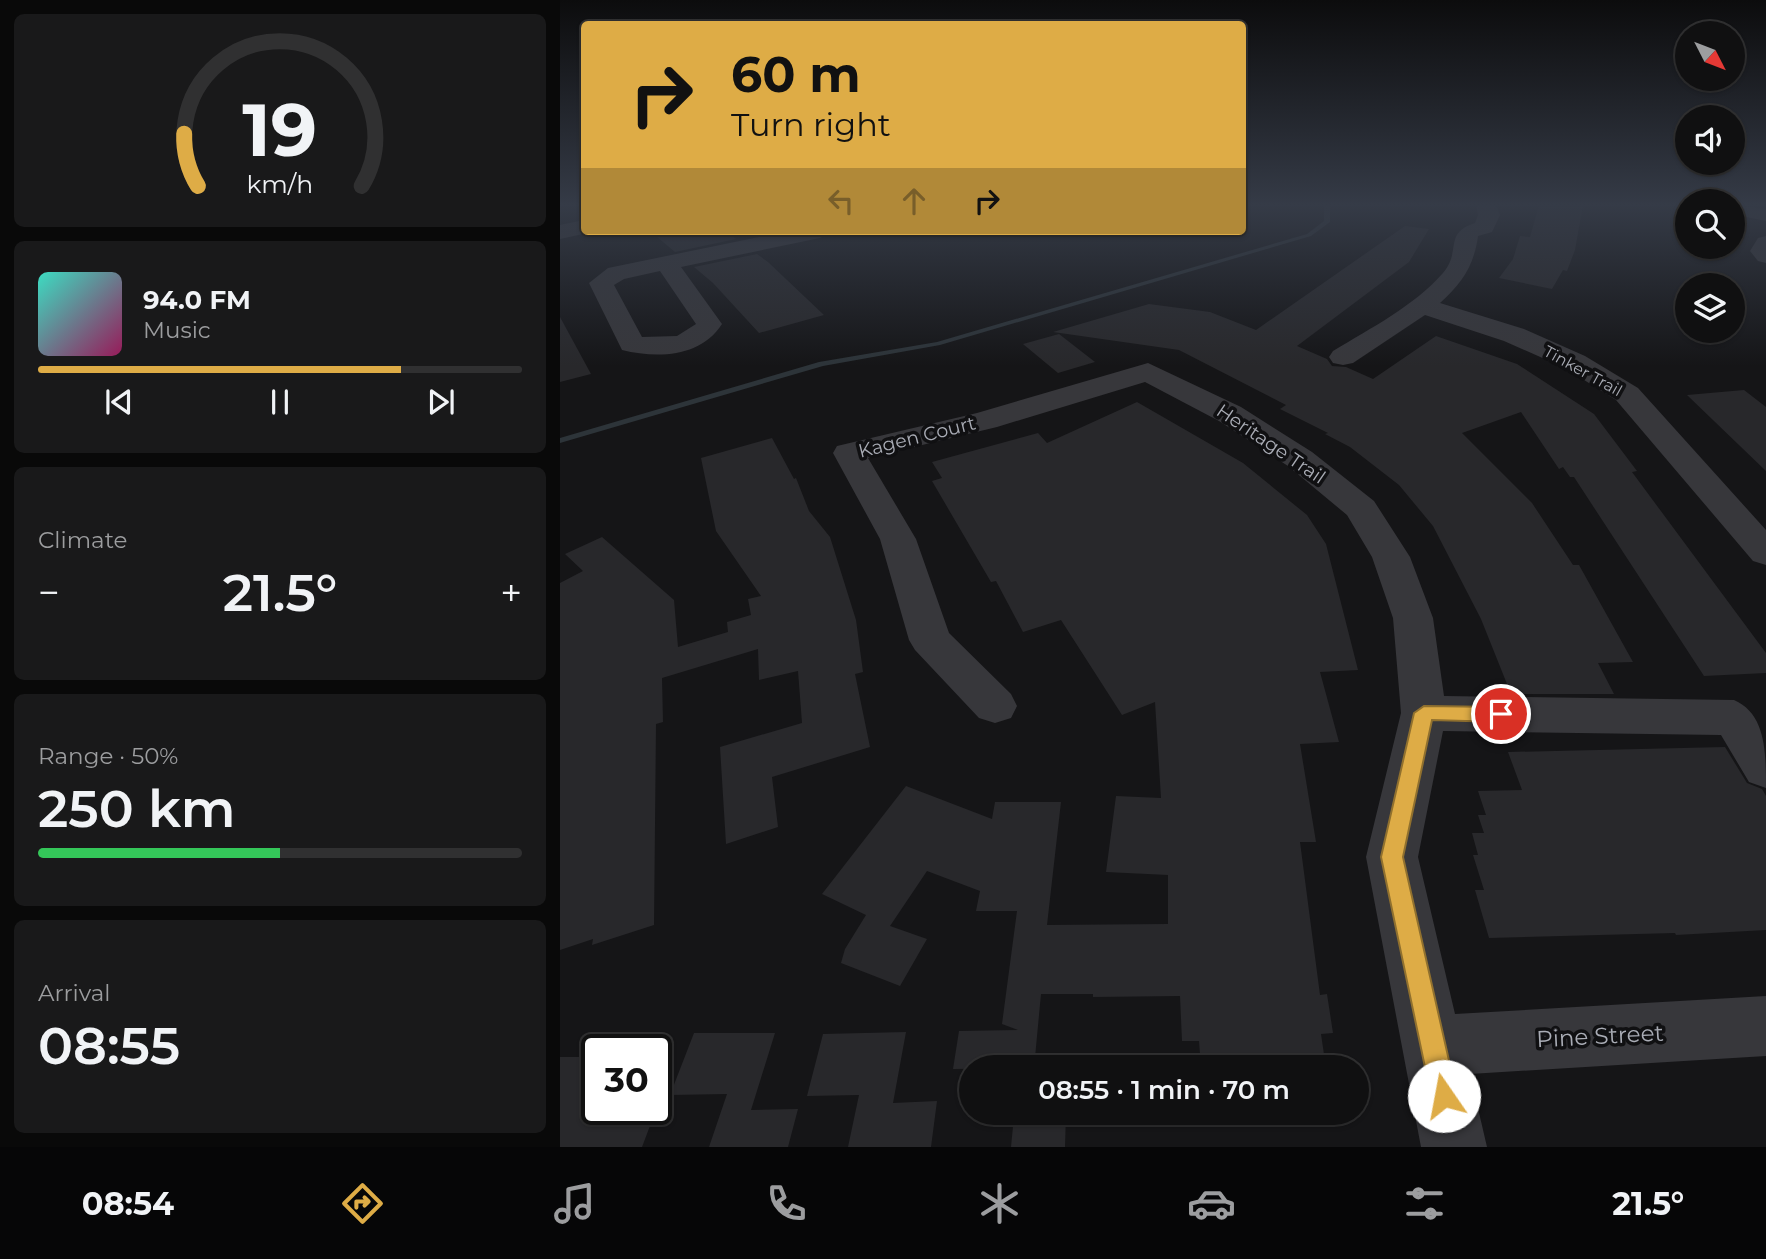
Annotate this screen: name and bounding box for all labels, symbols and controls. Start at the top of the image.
north arrow [1675,21,1745,91]
map controls [1675,21,1745,343]
text: 60 m [731,45,861,104]
icon: right [616,49,707,140]
text: 19 [243,87,317,175]
text: Turn right [731,105,891,144]
button: sound [1675,105,1745,175]
text: km/h [247,169,313,199]
icon: left [822,182,860,220]
icon: ahead [895,182,933,220]
icon: right [968,182,1006,220]
button: search [1675,189,1745,259]
button: layers [1675,273,1745,343]
text: 94.0 FM [143,284,251,316]
text: Music [143,316,211,344]
street label: Tinker Trail [1541,342,1625,400]
icon: previous [100,383,138,421]
icon: pause [261,383,299,421]
icon: next [422,383,460,421]
street label: Heritage Trail [1212,399,1330,489]
street label: Kagen Court [856,411,978,463]
text: Climate [38,526,127,554]
text: 21.5° [223,561,337,624]
text: − [38,569,60,616]
text: + [500,569,522,616]
pin [1471,684,1531,744]
icon: arrive [1482,695,1520,733]
text: Range · 50% [38,742,178,770]
text: 250 km [38,777,236,840]
text: Arrival [38,979,111,1007]
text: 08:55 [38,1014,180,1077]
street label: Pine Street [1536,1019,1664,1053]
speed limit sign: 30 [581,1034,672,1125]
position arrow [1407,1059,1481,1133]
text: 08:55 · 1 min · 70 m [1038,1074,1290,1106]
icon: directions [338,1179,387,1228]
icon: music [550,1179,599,1228]
icon: phone [762,1179,811,1228]
icon: climate [975,1179,1024,1228]
icon: car [1187,1179,1236,1228]
icon: filters [1400,1179,1449,1228]
text: 08:54 [82,1184,174,1223]
text: 21.5° [1612,1184,1684,1223]

